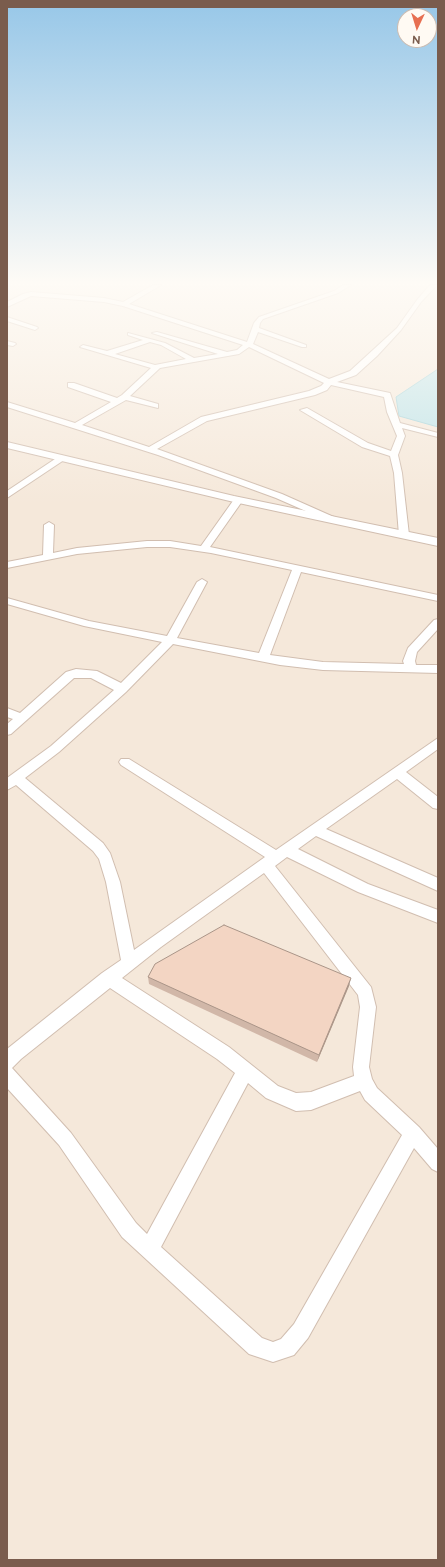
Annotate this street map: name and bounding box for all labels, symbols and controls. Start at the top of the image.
north arrow [397,8,437,48]
text: N [412,33,421,46]

